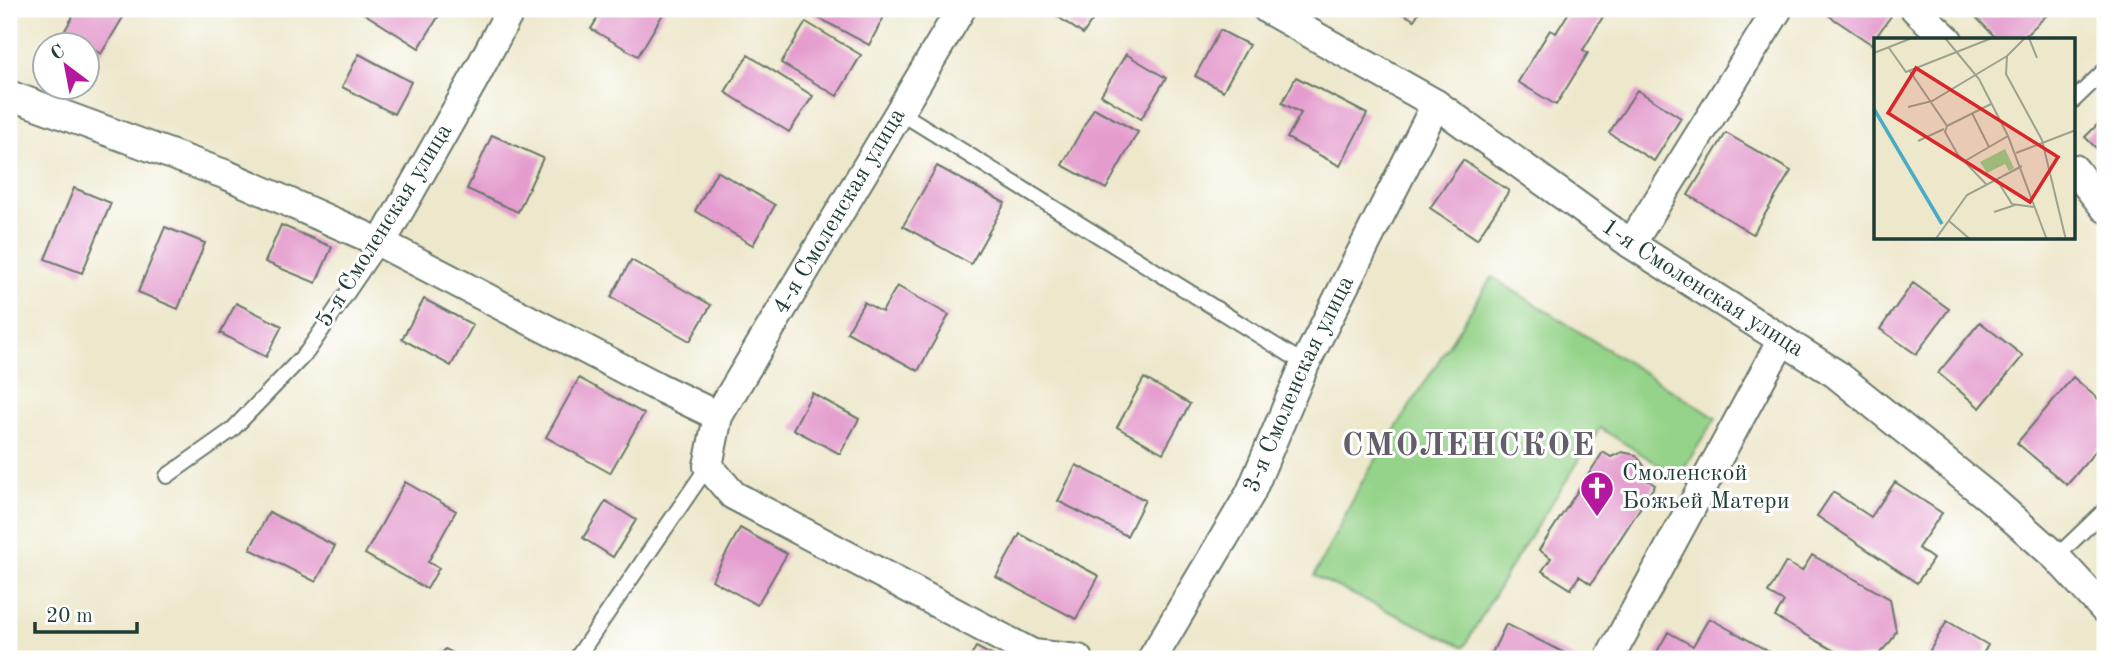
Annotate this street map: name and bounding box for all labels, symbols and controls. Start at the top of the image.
north arrow [32,32,102,102]
inset map [1874,38,2076,240]
text: С [48,42,69,65]
street label: 4-я Смоленская улица [769,104,911,319]
street label: 5-я Смоленская улица [313,120,458,332]
street label: 1-я Смоленская улица [1597,215,1808,362]
street label: 3-я Смоленская улица [1240,272,1359,496]
district label: СМОЛЕНСКОЕ [1342,431,1596,463]
place label: Смоленской Божьей Матери [1622,462,1790,514]
church icon: Смоленской Божьей Матери [1578,469,1616,518]
scale bar [35,591,136,635]
text: 20 m [46,606,93,627]

